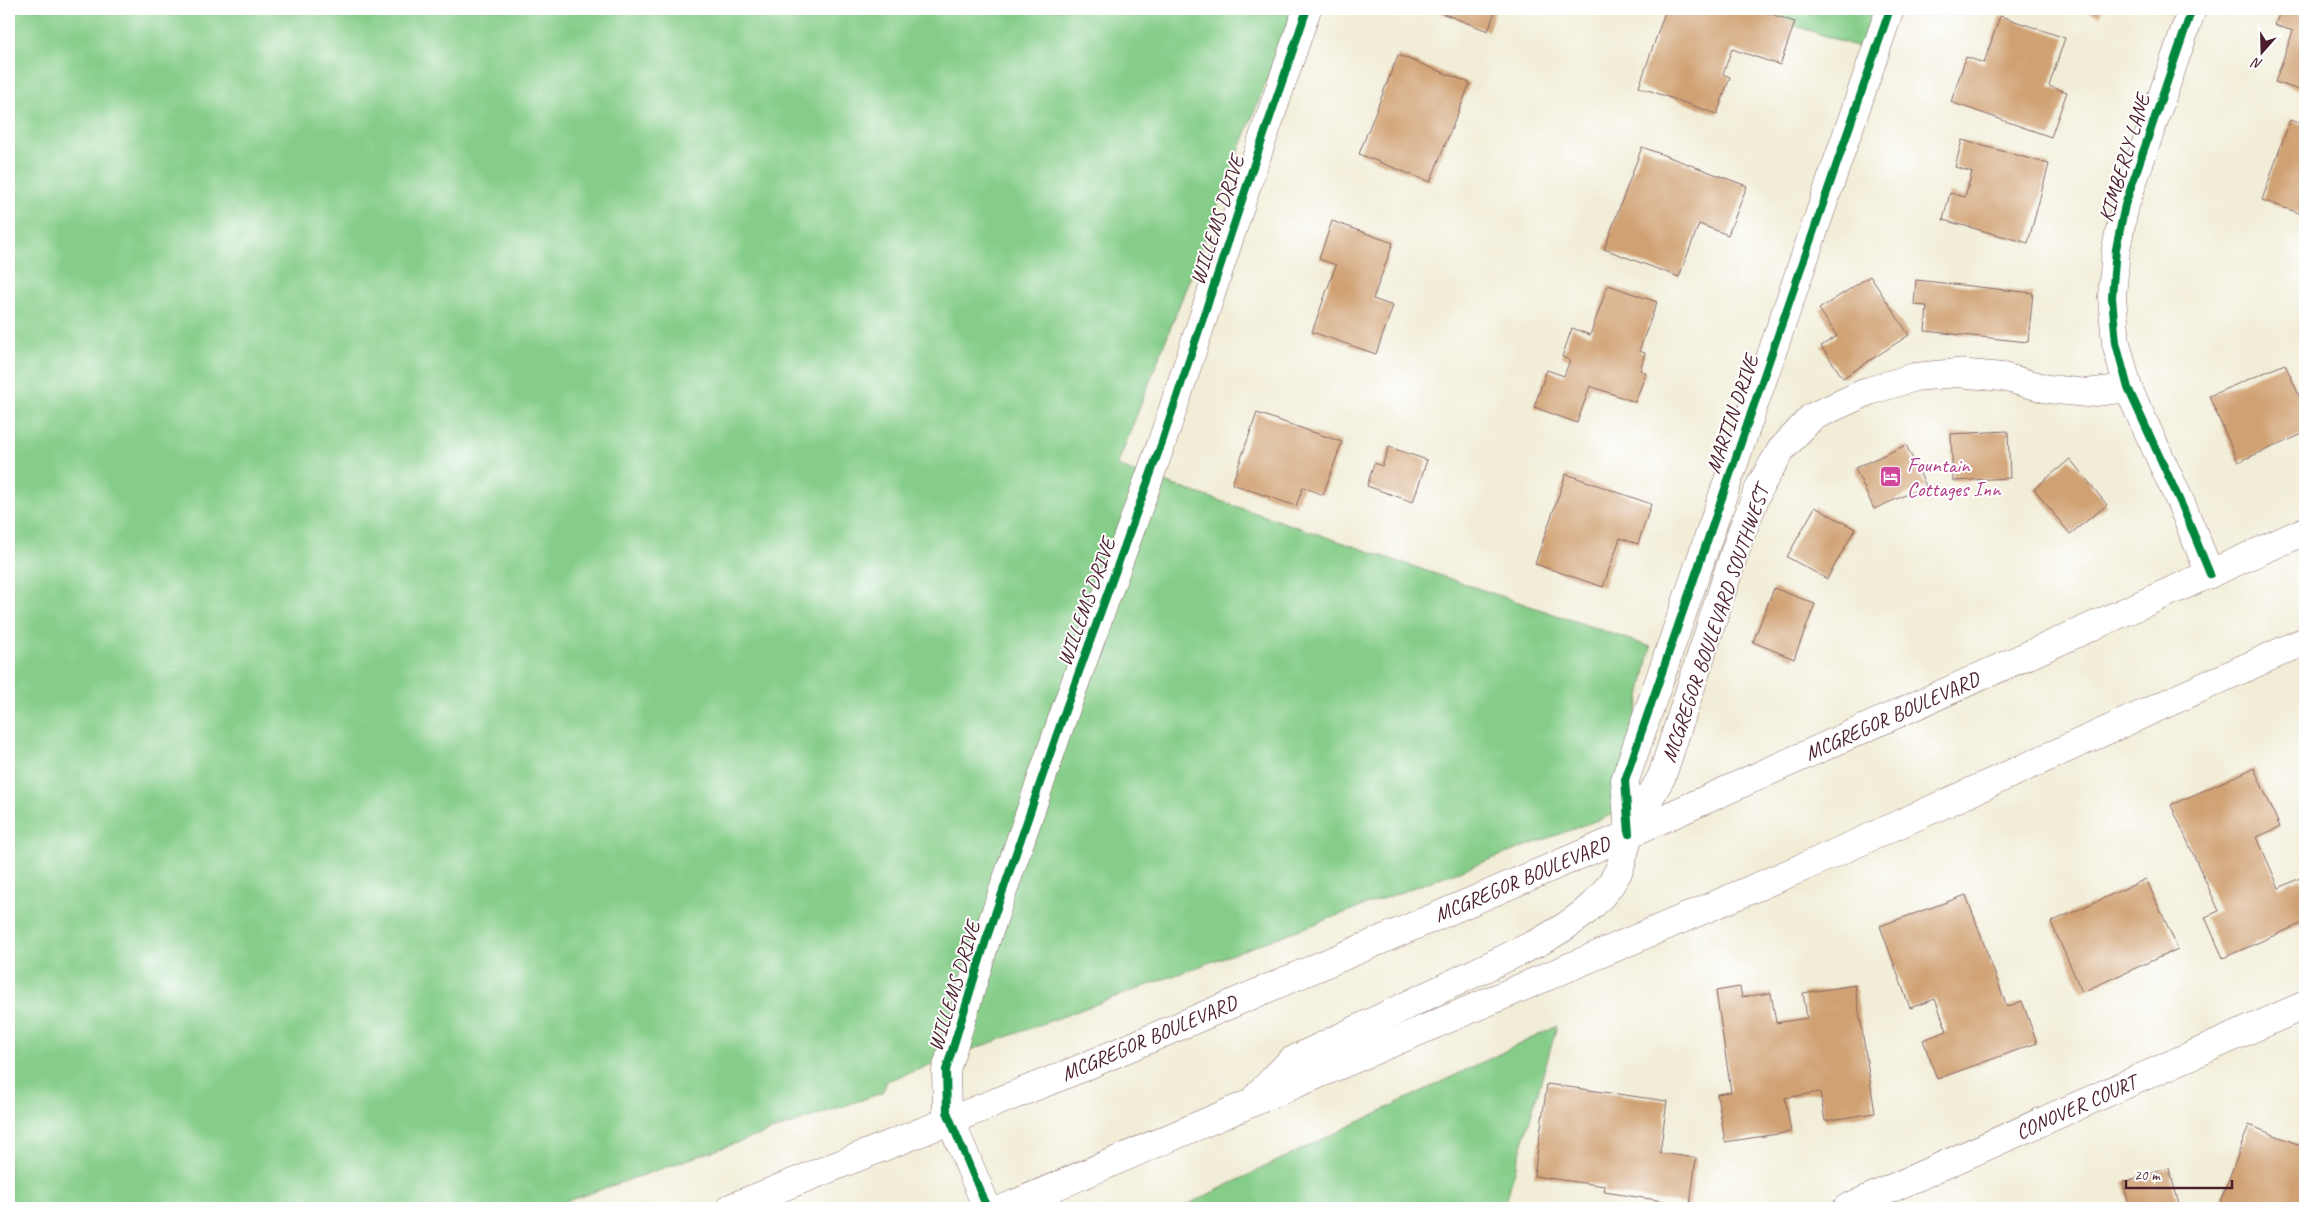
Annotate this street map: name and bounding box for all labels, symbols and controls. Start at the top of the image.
north arrow [2236,28,2286,78]
text: N [2249,53,2265,73]
street label: KIMBERLY LANE [2092,88,2157,225]
street label: WILLEMS DRIVE [1184,150,1251,288]
street label: MARTIN DRIVE [1700,349,1765,477]
place label: Fountain Cottages Inn [1907,452,2002,502]
hotel icon: Fountain Cottages Inn [1879,465,1903,489]
street label: MCGREGOR BOULEVARD SOUTHWEST [1655,477,1776,766]
street label: WILLEMS DRIVE [1051,532,1122,669]
street label: MCGREGOR BOULEVARD [1801,665,1985,766]
street label: MCGREGOR BOULEVARD [1430,830,1615,928]
street label: WILLEMS DRIVE [922,915,987,1054]
street label: MCGREGOR BOULEVARD [1057,989,1242,1087]
street label: CONOVER COURT [2011,1067,2144,1145]
scale bar [2126,1157,2233,1189]
text: 20 m [2134,1166,2161,1185]

